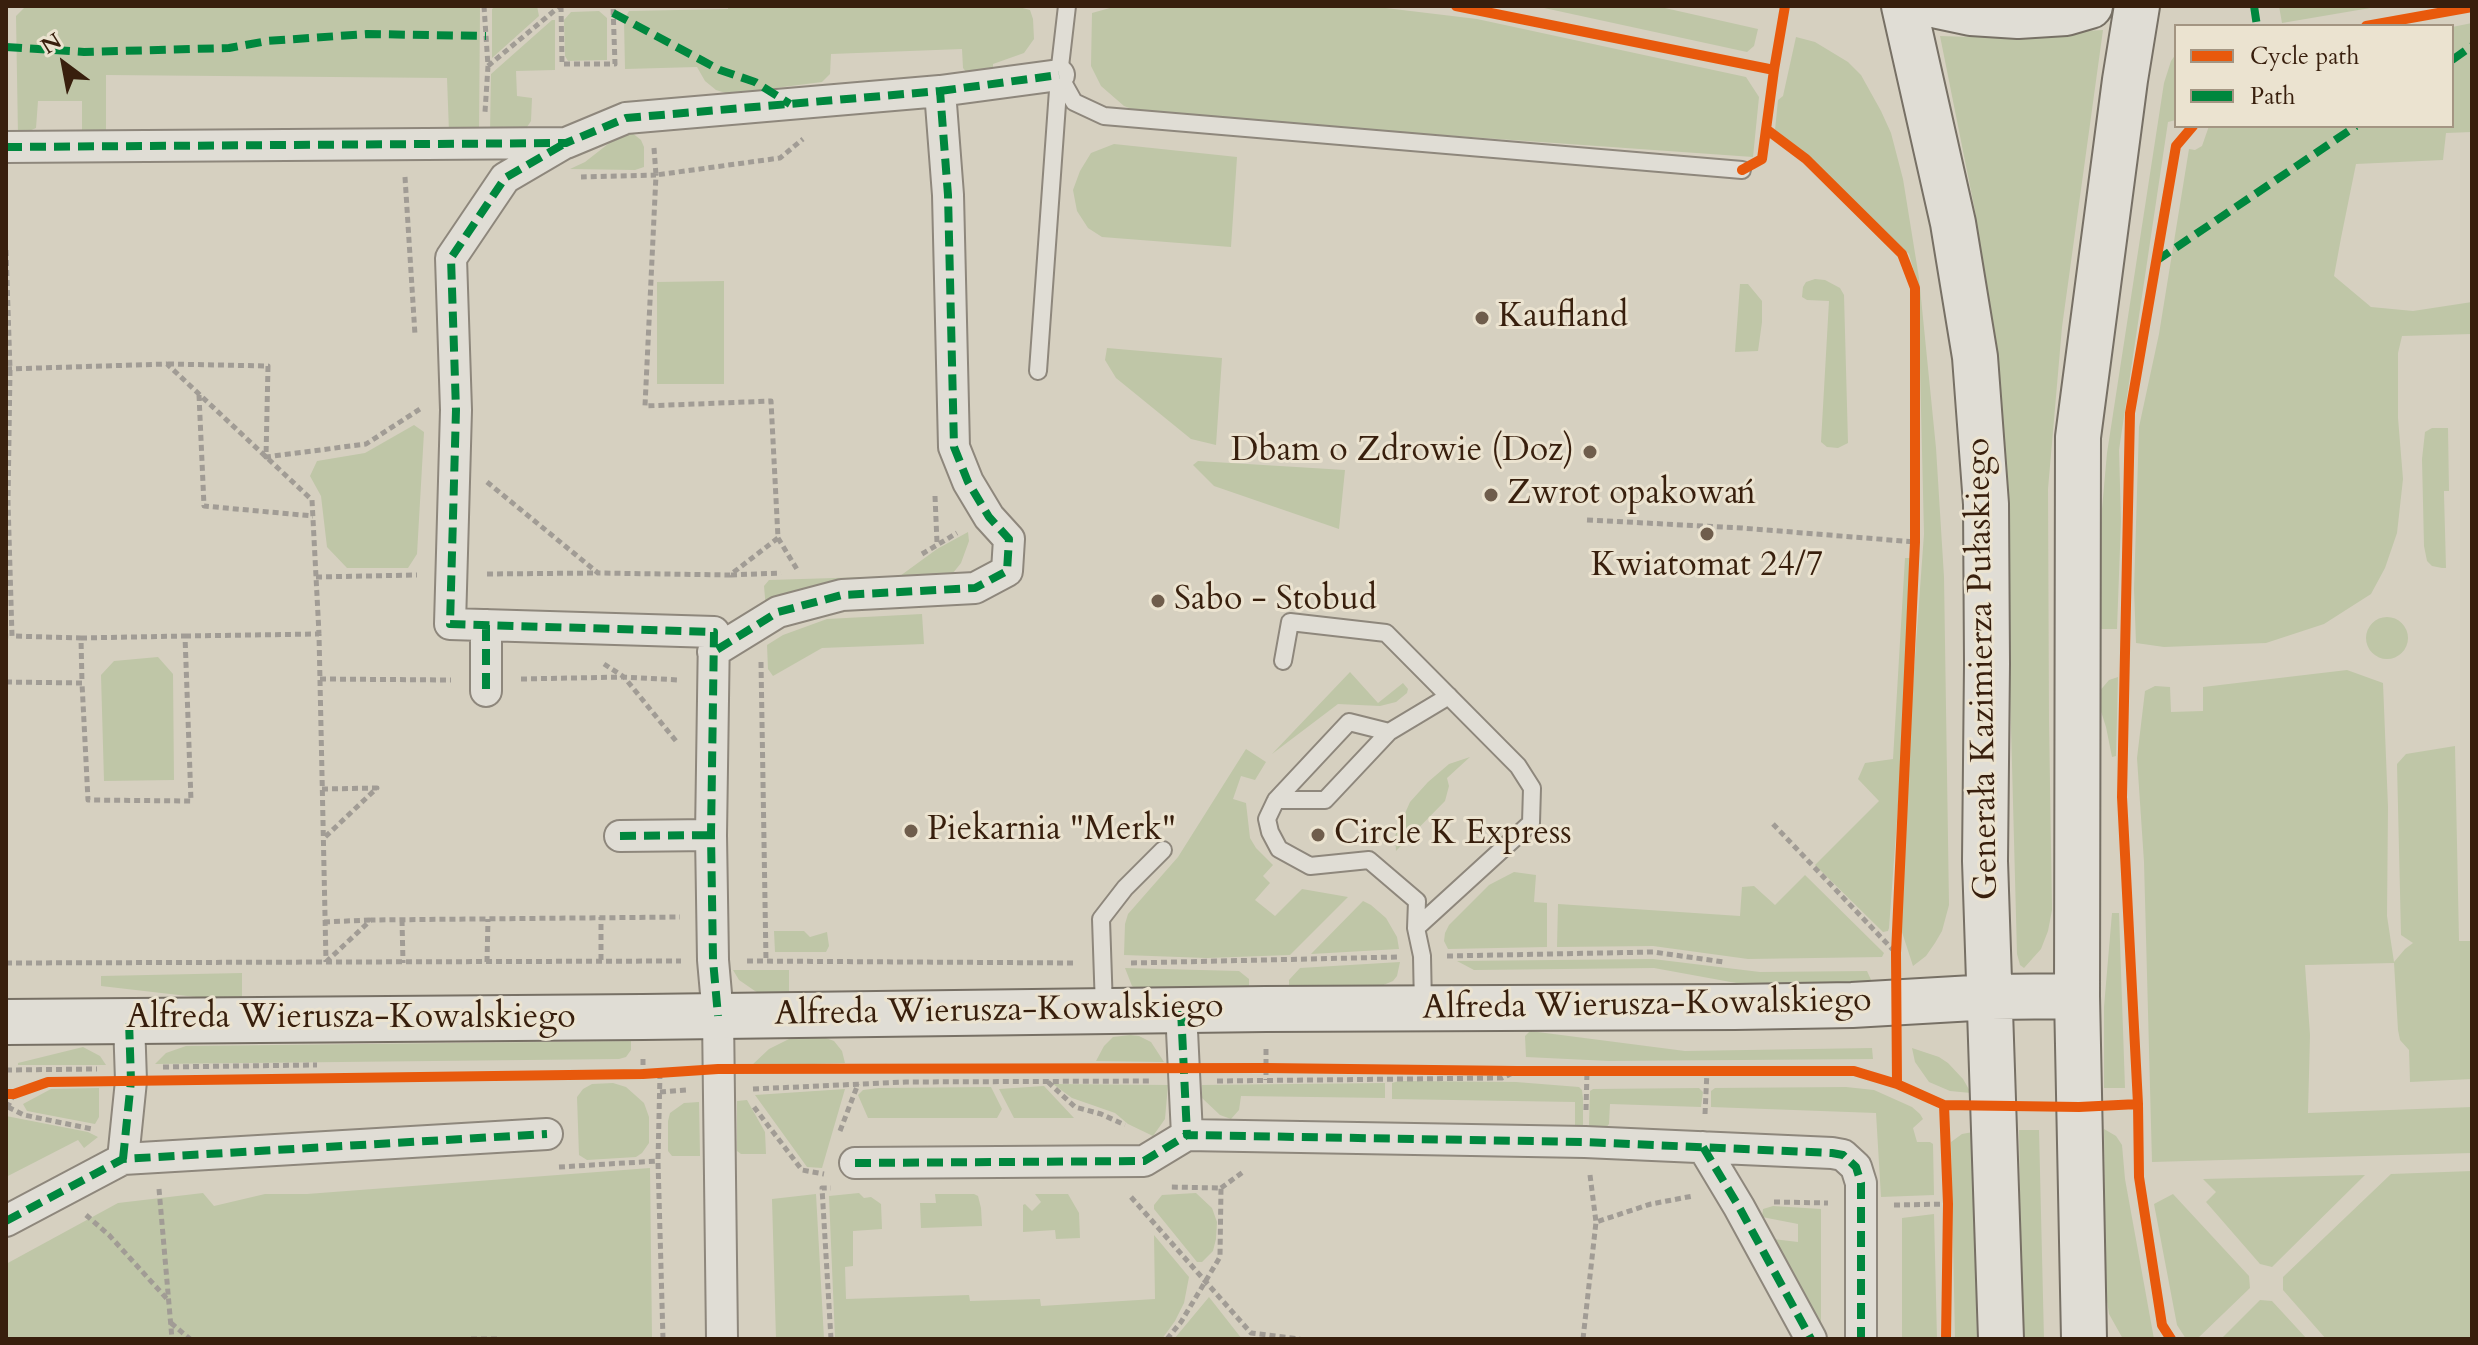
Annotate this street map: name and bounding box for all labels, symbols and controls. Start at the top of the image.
north arrow [24,24,104,104]
legend [2174,24,2454,128]
text: N [35,26,67,61]
text: Cycle path [2250,40,2359,73]
text: Path [2250,80,2295,113]
place label: Kaufland [1498,298,1628,338]
marker: Kaufland [1473,309,1491,327]
place label: Dbam o Zdrowie (Doz) [1231,432,1574,472]
street label: Generała Kazimierza Pułaskiego [1960,438,2008,900]
marker: Dbam o Zdrowie (Doz) [1581,443,1599,461]
place label: Zwrot opakowań [1507,475,1758,515]
marker: Zwrot opakowań [1482,486,1500,504]
marker: Kwiatomat 24/7 [1698,525,1716,543]
place label: Kwiatomat 24/7 [1591,547,1823,587]
place label: Sabo - Stobud [1174,581,1377,621]
marker: Sabo - Stobud [1149,592,1167,610]
place label: Piekarnia "Merk" [927,811,1176,851]
place label: Circle K Express [1334,815,1572,855]
marker: Piekarnia "Merk" [902,822,920,840]
marker: Circle K Express [1309,826,1327,844]
street label: Alfreda Wierusza-Kowalskiego [1422,982,1872,1030]
street label: Alfreda Wierusza-Kowalskiego [774,988,1224,1036]
street label: Alfreda Wierusza-Kowalskiego [126,999,576,1039]

